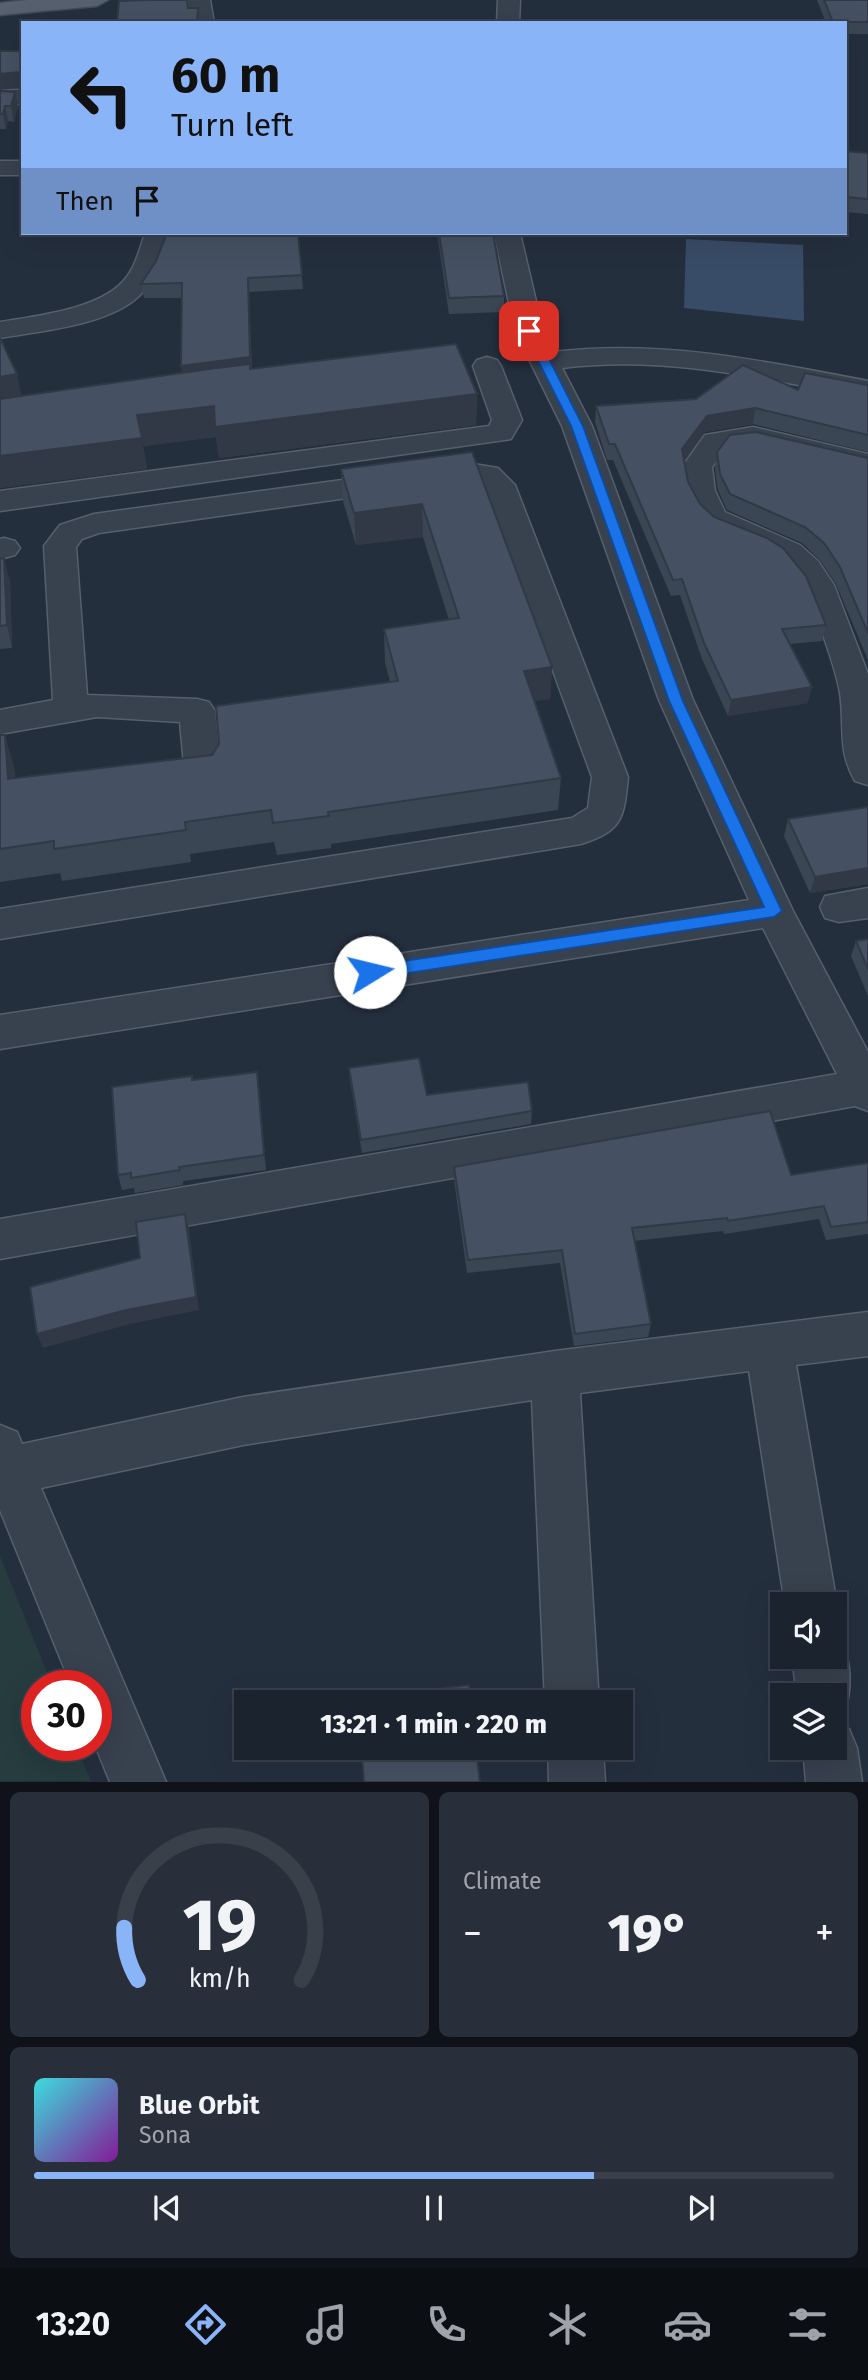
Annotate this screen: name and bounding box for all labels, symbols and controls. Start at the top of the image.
text: 60 m [171,46,280,105]
icon: left [56,49,147,140]
text: Turn left [171,106,293,144]
icon: arrive [128,182,166,220]
text: Then [56,186,114,217]
pin [499,301,559,361]
icon: arrive [510,312,548,350]
position arrow [333,935,407,1009]
map controls [770,1592,847,1760]
button: sound [770,1592,847,1669]
speed limit sign: 30 [21,1670,112,1761]
button: layers [770,1683,847,1760]
text: 13:21 · 1 min · 220 m [320,1709,547,1740]
text: Climate [463,1867,542,1895]
text: 19 [182,1883,257,1970]
text: 19° [608,1902,689,1965]
text: − [463,1910,482,1956]
text: + [815,1910,834,1956]
text: km/h [189,1964,250,1994]
text: Blue Orbit [139,2090,259,2121]
text: Sona [139,2121,191,2149]
icon: previous [148,2189,186,2227]
icon: pause [415,2189,453,2227]
icon: next [682,2189,720,2227]
icon: directions [181,2300,230,2349]
icon: music [302,2300,351,2349]
icon: phone [422,2300,471,2349]
icon: climate [543,2300,592,2349]
icon: car [663,2300,712,2349]
icon: filters [783,2300,832,2349]
text: 13:20 [36,2305,110,2343]

